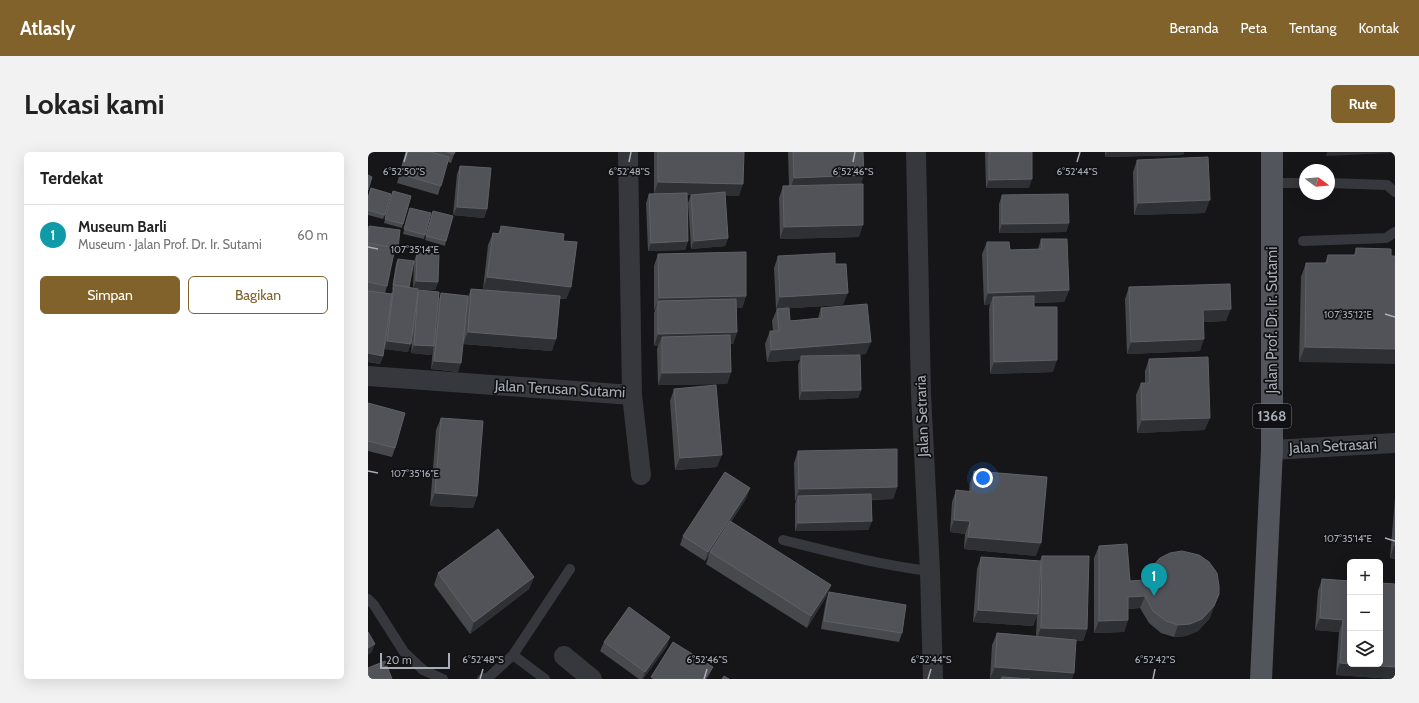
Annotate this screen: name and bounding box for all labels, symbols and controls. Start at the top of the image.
text: Atlasly [20,17,76,40]
text: Beranda [1170,19,1219,37]
text: Peta [1241,19,1267,37]
text: Tentang [1289,19,1336,37]
text: Kontak [1358,19,1399,37]
button: Rute [1331,85,1395,123]
text: Lokasi kami [24,87,164,121]
north arrow [1299,164,1335,200]
text: 6°52'50"S [383,165,425,178]
text: 6°52'48"S [608,165,650,178]
text: 6°52'46"S [832,165,874,178]
text: 6°52'44"S [1056,165,1098,178]
text: Terdekat [40,168,103,188]
text: Museum Barli [78,218,167,236]
text: 1 [51,227,55,243]
text: 60 m [297,227,328,243]
text: Museum · Jalan Prof. Dr. Ir. Sutami [78,236,262,252]
text: 107°35'14"E [391,243,440,256]
street label: Jalan Prof. Dr. Ir. Sutami [1263,247,1281,394]
button: Simpan [40,276,180,314]
button: Bagikan [188,276,328,314]
text: 107°35'12"E [1324,308,1372,321]
street label: Jalan Setraria [912,374,932,458]
street label: Jalan Terusan Sutami [493,377,626,401]
road number: 1368 [1253,404,1291,428]
street label: Jalan Setrasari [1288,435,1377,457]
text: 107°35'16"E [391,467,440,480]
your location [973,468,993,488]
text: 107°35'14"E [1324,532,1373,545]
map controls [1347,559,1383,667]
button: + [1347,559,1383,595]
pin: 1 [1141,563,1167,596]
button: − [1347,595,1383,631]
button: layers [1347,631,1383,667]
scale bar [380,651,450,670]
text: 20 m [386,653,412,667]
text: 6°52'48"S [462,653,504,666]
text: 6°52'46"S [686,653,728,666]
text: 6°52'44"S [910,653,952,666]
text: 6°52'42"S [1135,653,1176,666]

